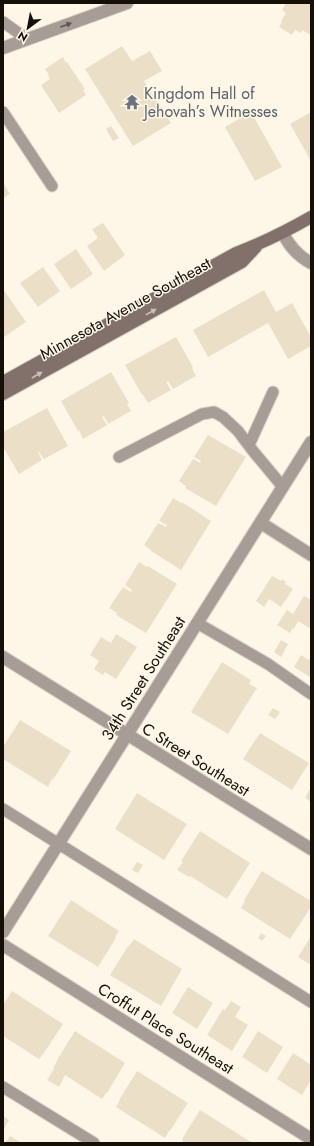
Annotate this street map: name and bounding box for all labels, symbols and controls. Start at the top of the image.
north arrow [8,8,48,48]
one-way arrow [60,22,72,28]
text: N [15,27,31,46]
place label: Kingdom Hall of Jehovah’s Witnesses [142,82,278,123]
temple icon: Kingdom Hall of Jehovah’s Witnesses [123,93,141,111]
street label: Minnesota Avenue Southeast [35,252,215,365]
one-way arrow [145,309,157,315]
one-way arrow [31,372,43,378]
street label: 34th Street Southeast [96,612,191,745]
street label: C Street Southeast [137,717,254,802]
street label: Croffut Place Southeast [93,977,238,1080]

